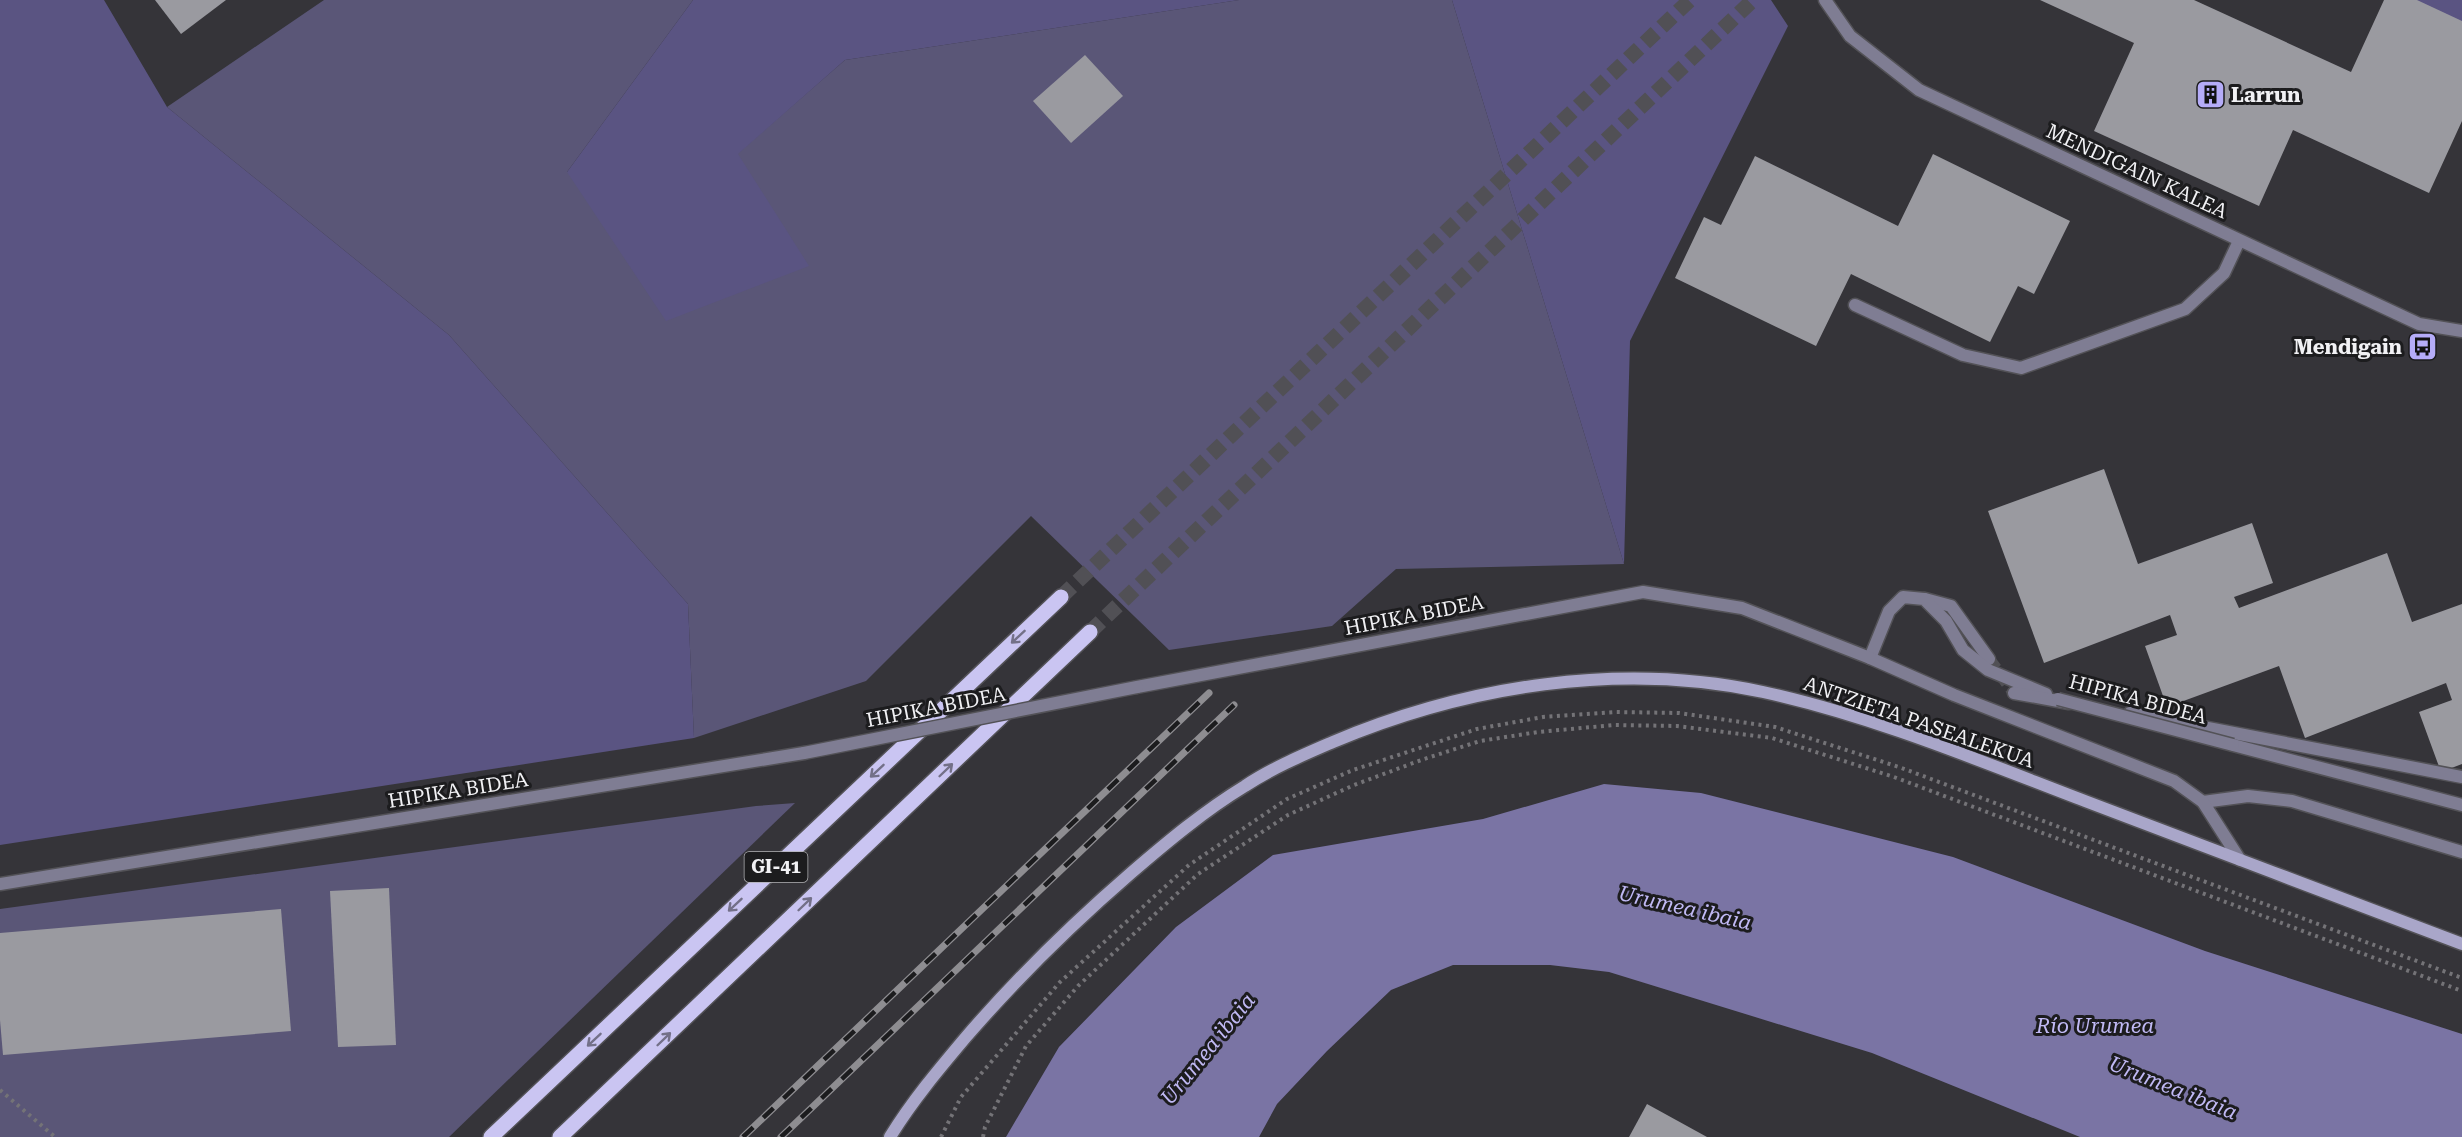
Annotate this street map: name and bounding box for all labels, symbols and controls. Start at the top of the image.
building icon: Larrun [2194,79,2226,111]
place label: Larrun [2231,83,2301,107]
street label: MENDIGAIN KALEA [2043,118,2231,224]
bus stop icon: Mendigain [2407,331,2439,363]
place label: Mendigain [2294,335,2403,359]
street label: HIPIKA BIDEA [1342,590,1486,640]
one-way arrow [1011,630,1026,644]
street label: HIPIKA BIDEA [2067,669,2209,729]
street label: ANTZIETA PASEALEKUA [1801,671,2037,773]
street label: HIPIKA BIDEA [864,682,1008,732]
one-way arrow [938,762,953,777]
one-way arrow [869,764,884,779]
street label: HIPIKA BIDEA [386,767,530,813]
road number: GI-41 [744,852,808,882]
water label: Urumea ibaia [1616,881,1754,935]
one-way arrow [797,897,812,911]
one-way arrow [728,898,743,913]
water label: Urumea ibaia [1156,989,1260,1109]
water label: Río Urumea [2035,1014,2154,1038]
one-way arrow [656,1031,671,1046]
one-way arrow [586,1032,601,1047]
water label: Urumea ibaia [2105,1051,2241,1125]

